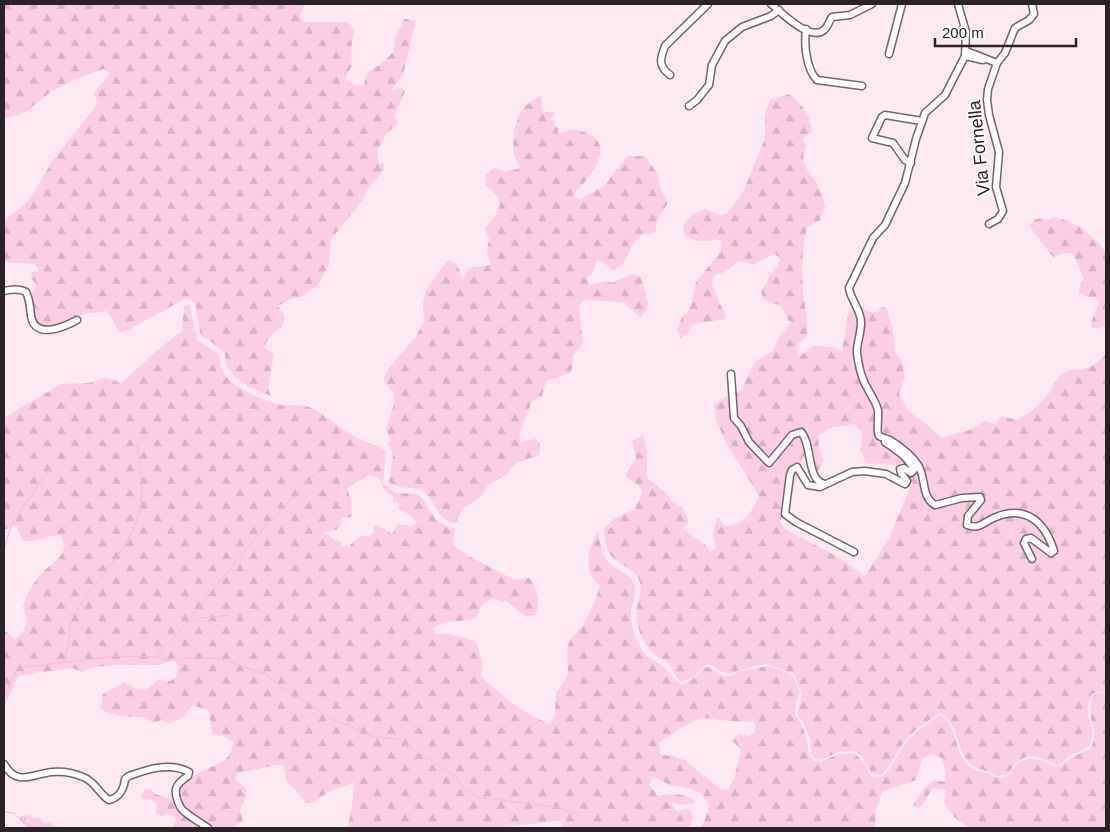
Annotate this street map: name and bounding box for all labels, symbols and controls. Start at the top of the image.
scale bar [935,15,1076,47]
text: 200 m [942,24,984,41]
street label: Via Fornella [964,98,994,197]

